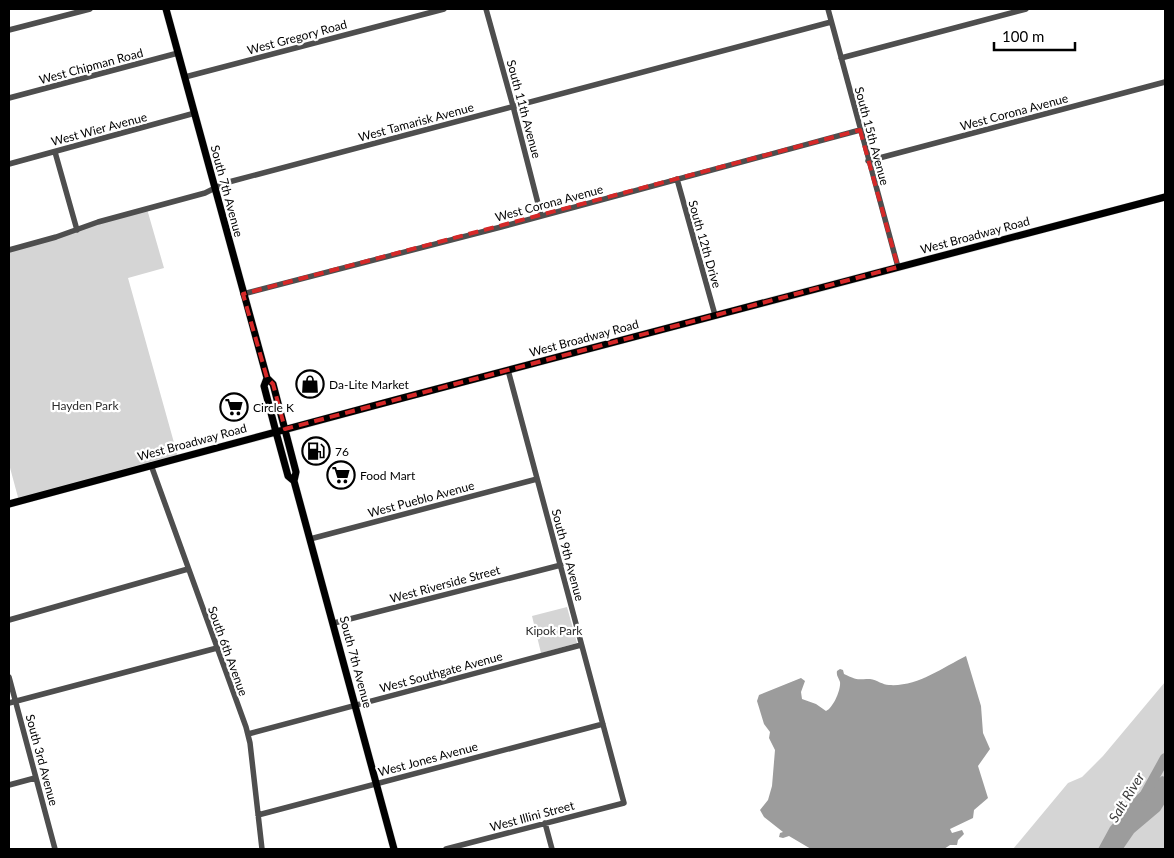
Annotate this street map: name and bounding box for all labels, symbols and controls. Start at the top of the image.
street label: West Gregory Road [245,16,349,58]
scale bar [994,20,1075,52]
text: 100 m [1002,27,1044,45]
street label: West Chipman Road [37,45,145,87]
street label: South 11th Avenue [504,58,544,160]
street label: South 15th Avenue [852,85,892,187]
street label: West Corona Avenue [958,90,1070,134]
street label: West Tamarisk Avenue [357,99,475,145]
street label: West Wier Avenue [49,109,149,149]
street label: South 7th Avenue [208,143,246,239]
street label: West Corona Avenue [493,181,605,225]
street label: South 12th Drive [685,198,725,290]
street label: West Broadway Road [919,213,1031,257]
street label: West Broadway Road [528,316,640,360]
shop icon: Da-Lite Market [295,369,325,399]
place label: Da-Lite Market [329,377,409,392]
supermarket icon: Circle K [219,392,249,422]
park label: Hayden Park [51,398,119,413]
place label: Circle K [253,400,294,415]
street label: West Broadway Road [136,420,248,464]
fuel station icon: 76 [301,436,331,466]
place label: 76 [335,444,349,459]
supermarket icon: Food Mart [326,460,356,490]
place label: Food Mart [360,468,416,483]
street label: West Pueblo Avenue [366,478,476,520]
street label: South 9th Avenue [549,507,587,603]
street label: West Riverside Street [388,562,502,606]
street label: South 6th Avenue [205,604,251,698]
street label: South 7th Avenue [337,614,375,710]
park label: Kipok Park [526,623,583,638]
street label: West Southgate Avenue [378,648,504,696]
street label: South 3rd Avenue [23,713,61,807]
street label: West Jones Avenue [377,738,479,780]
water label: Salt River [1105,769,1148,825]
street label: West Illini Street [488,797,576,834]

